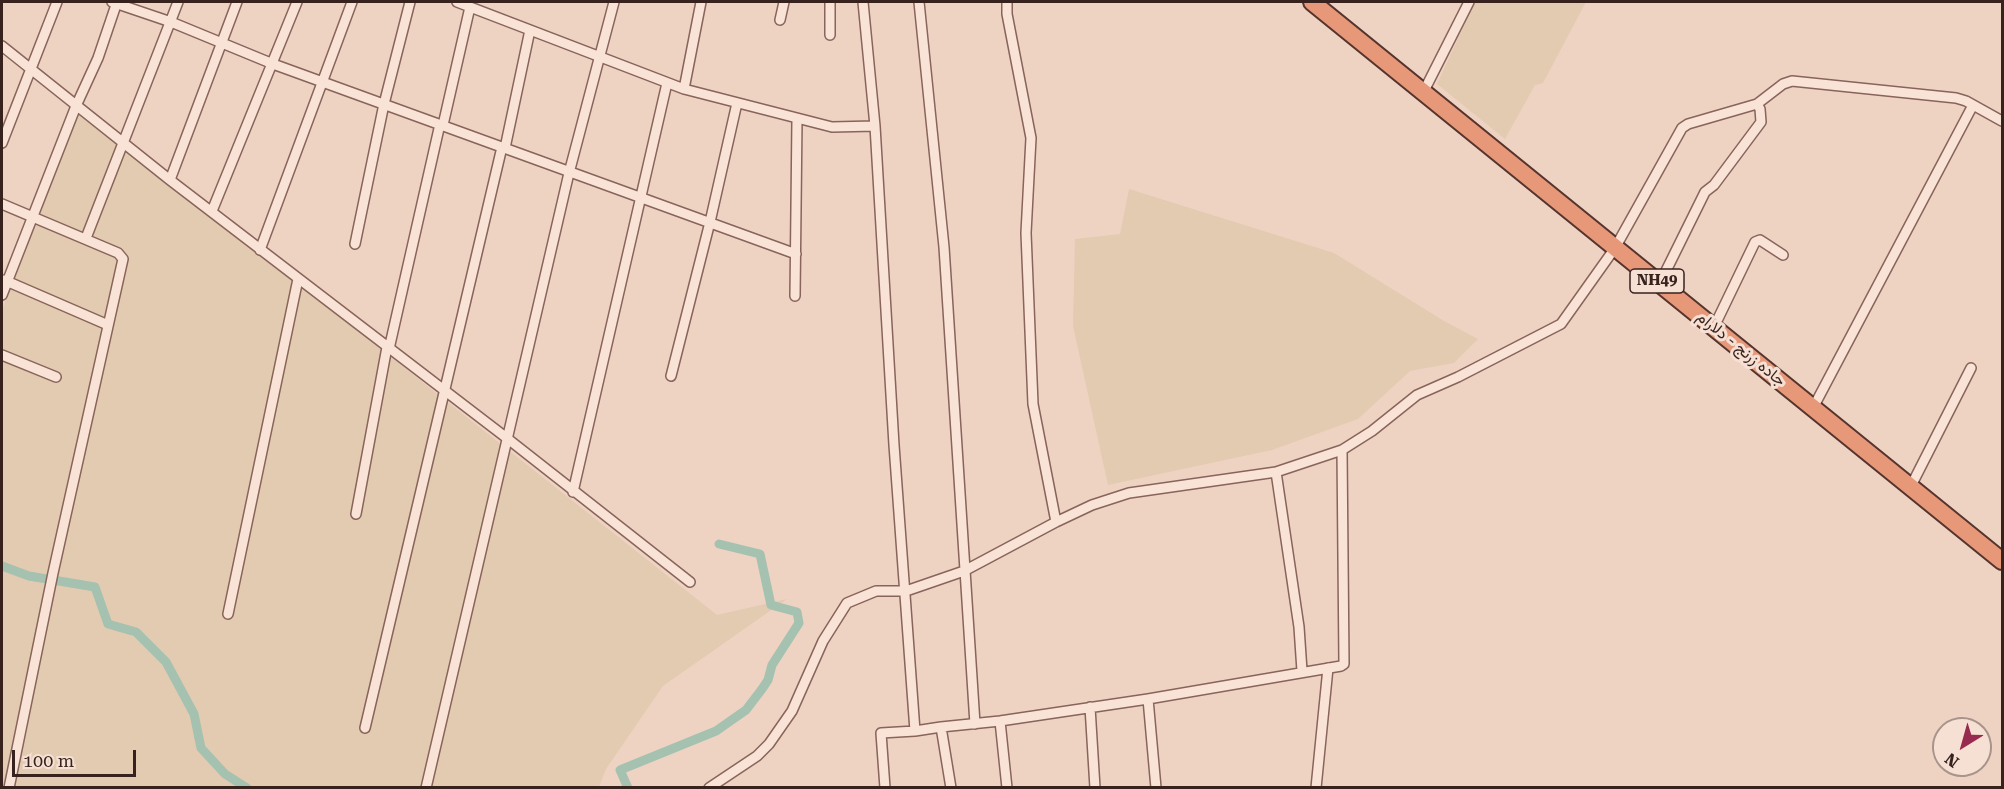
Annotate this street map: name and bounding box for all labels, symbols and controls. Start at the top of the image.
road number: NH49 [1630,269,1684,293]
street label: جاده زرنج - دلارام [1693,307,1789,391]
north arrow [1932,717,1992,777]
scale bar [15,738,140,776]
text: N [1941,749,1963,771]
text: 100 m [23,750,74,771]

